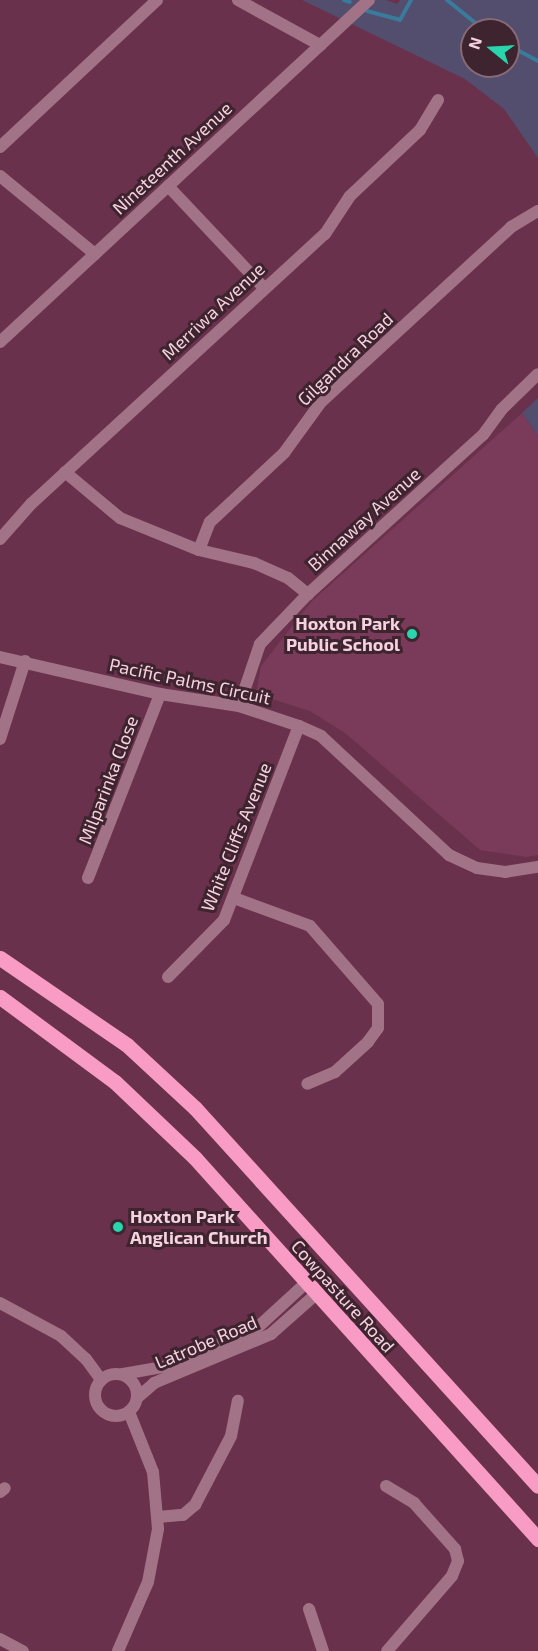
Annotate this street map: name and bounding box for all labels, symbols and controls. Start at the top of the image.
north arrow [460,18,520,78]
text: N [463,34,485,51]
street label: Nineteenth Avenue [108,97,236,219]
street label: Merriwa Avenue [157,258,269,364]
street label: Gilgandra Road [293,308,397,410]
street label: Binnaway Avenue [303,462,425,576]
place label: Hoxton Park Public School [286,613,400,656]
marker: Hoxton Park Public School [405,627,419,641]
street label: Pacific Palms Circuit [107,653,273,709]
street label: Milparinka Close [74,713,142,847]
street label: White Cliffs Avenue [196,759,276,915]
place label: Hoxton Park Anglican Church [130,1206,268,1248]
marker: Hoxton Park Anglican Church [111,1220,125,1234]
street label: Cowpasture Road [287,1235,399,1357]
street label: Latrobe Road [152,1311,260,1373]

